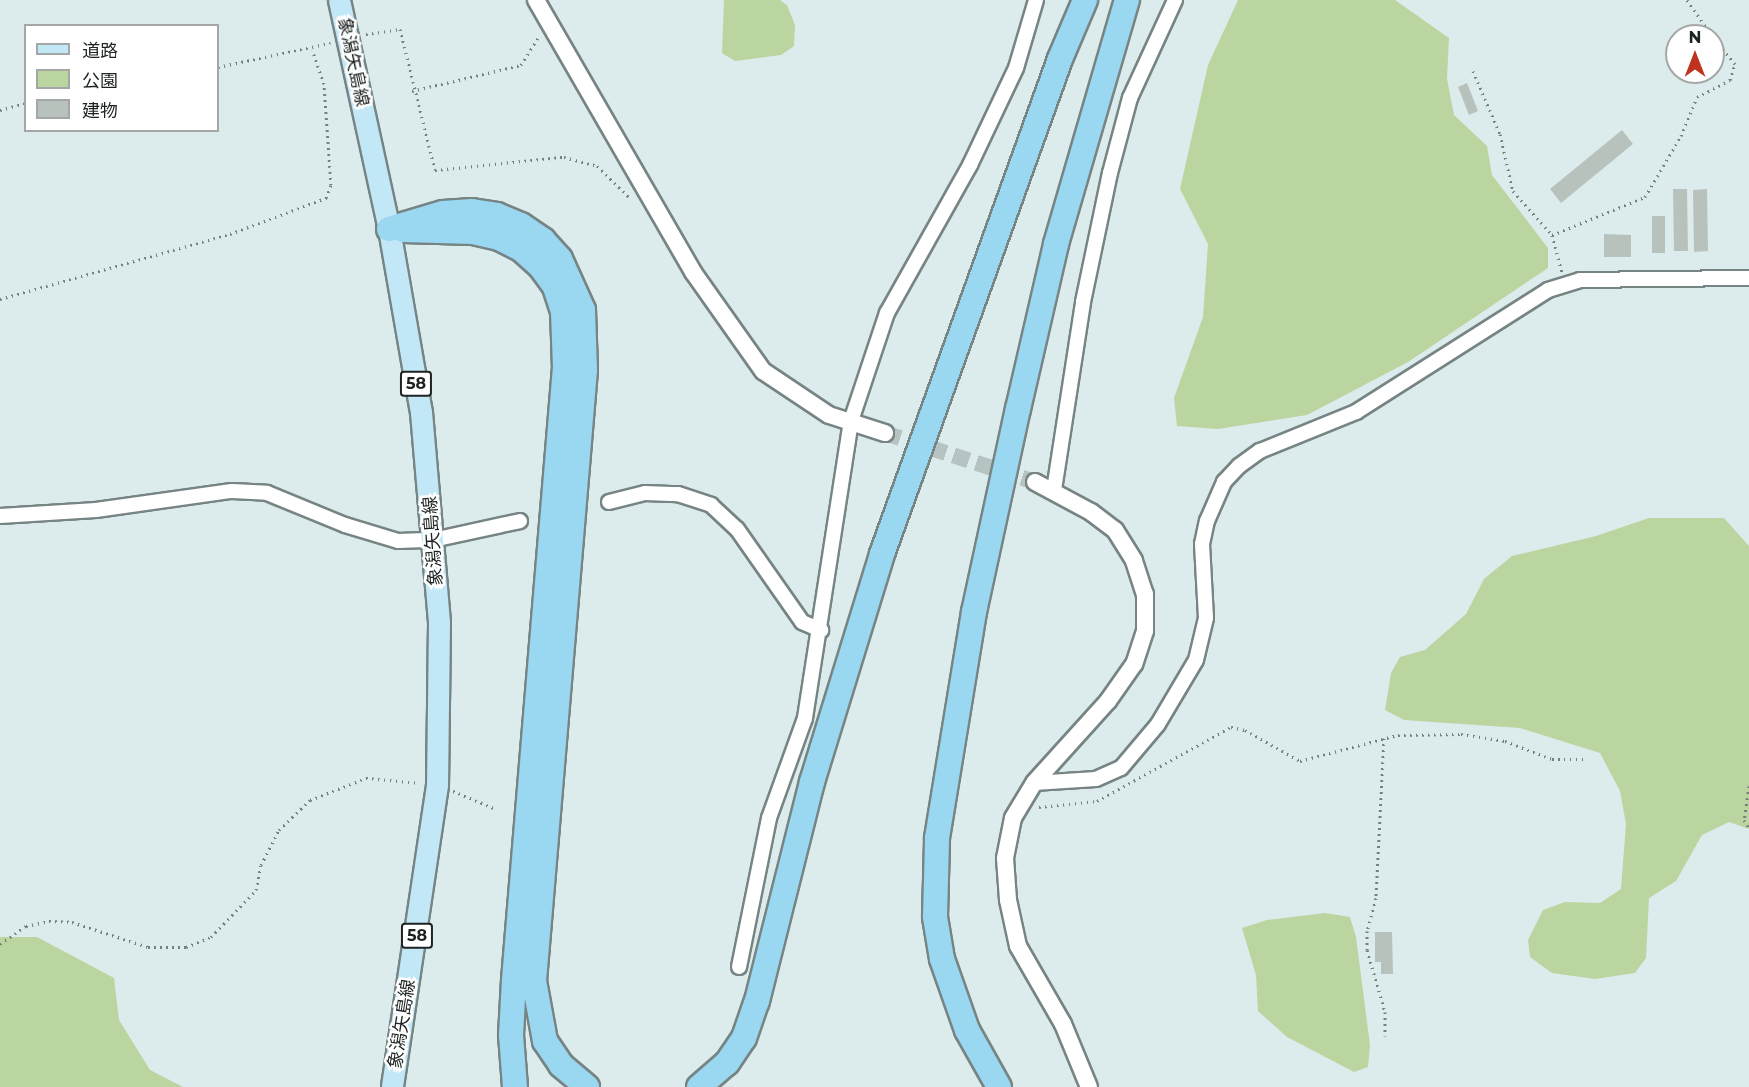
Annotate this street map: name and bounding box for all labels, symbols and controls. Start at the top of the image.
street label: 象潟矢島線 [333,16,373,108]
legend [24,24,219,132]
north arrow [1665,24,1725,84]
text: N [1689,28,1701,47]
text: 道路 [82,40,118,62]
text: 公園 [82,70,118,92]
text: 建物 [82,100,118,122]
road number: 58 [400,371,432,397]
street label: 象潟矢島線 [419,495,447,587]
road number: 58 [400,923,434,949]
street label: 象潟矢島線 [384,978,420,1070]

